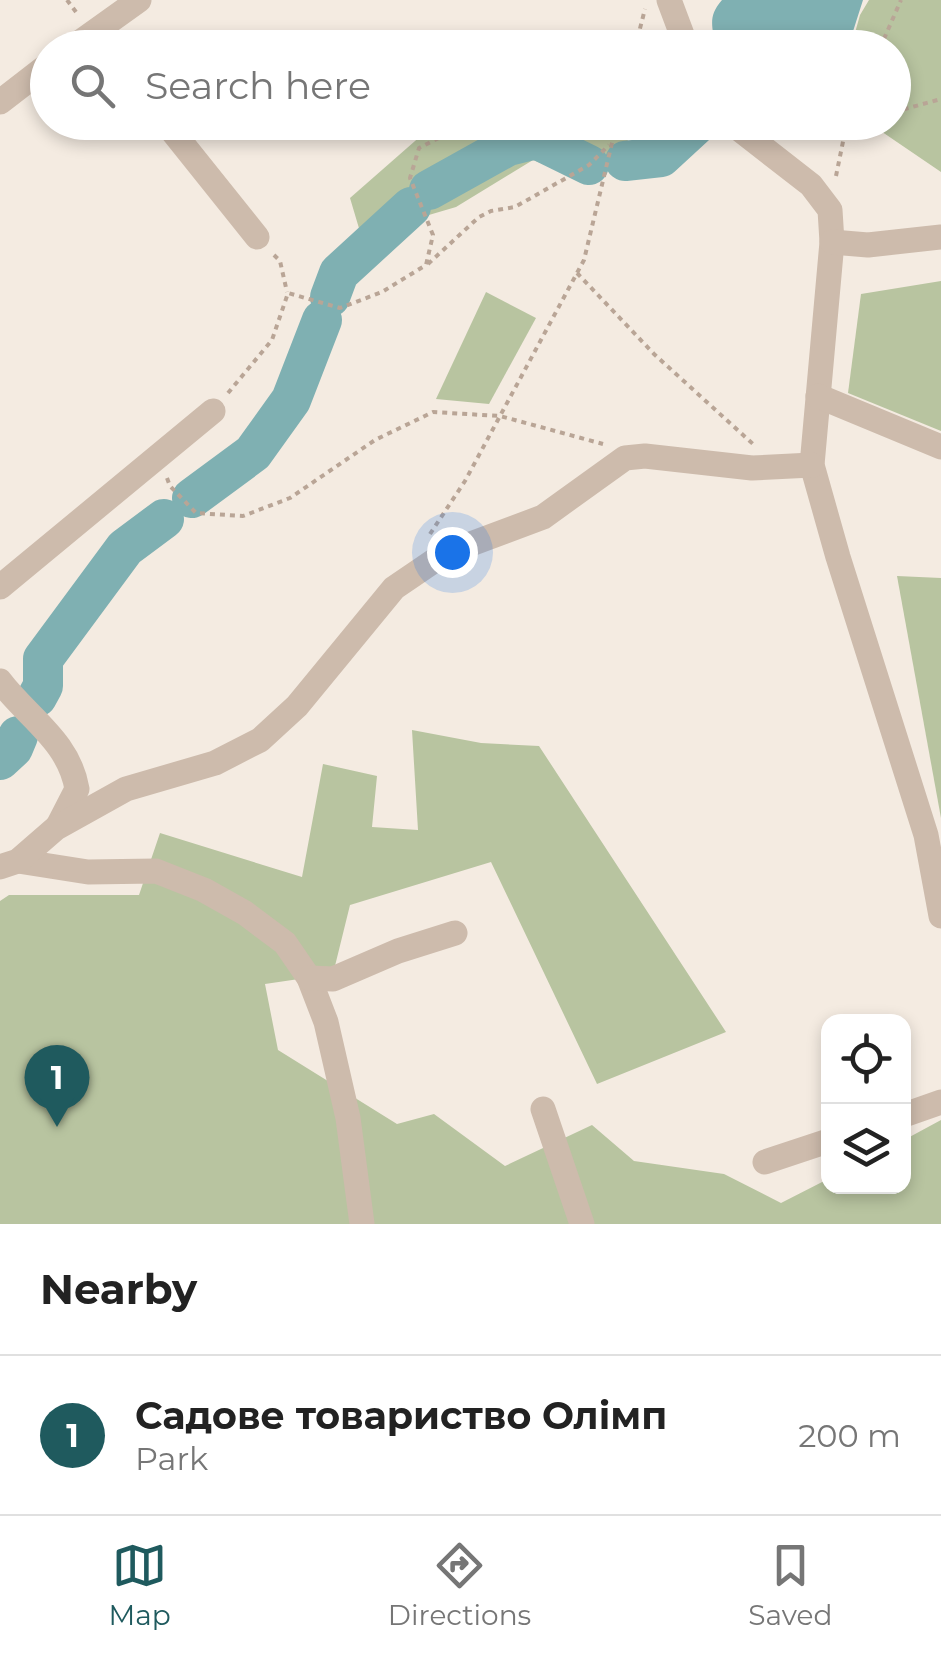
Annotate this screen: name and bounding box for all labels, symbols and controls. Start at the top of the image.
search box [30,30,911,140]
icon: search [65,58,120,113]
text: Search here [145,62,371,109]
your location [427,527,478,578]
map controls [821,1014,911,1194]
button: locate [821,1014,911,1104]
pin: 1 [24,1044,90,1127]
button: layers [821,1104,911,1194]
text: Nearby [40,1263,197,1315]
text: Садове товариство Олімп [135,1392,667,1439]
text: 1 [66,1416,79,1455]
text: 200 m [798,1416,901,1455]
text: Park [135,1439,208,1478]
tab: Map [109,1538,171,1632]
tab: Directions [388,1538,531,1632]
tab: Saved [748,1538,832,1632]

